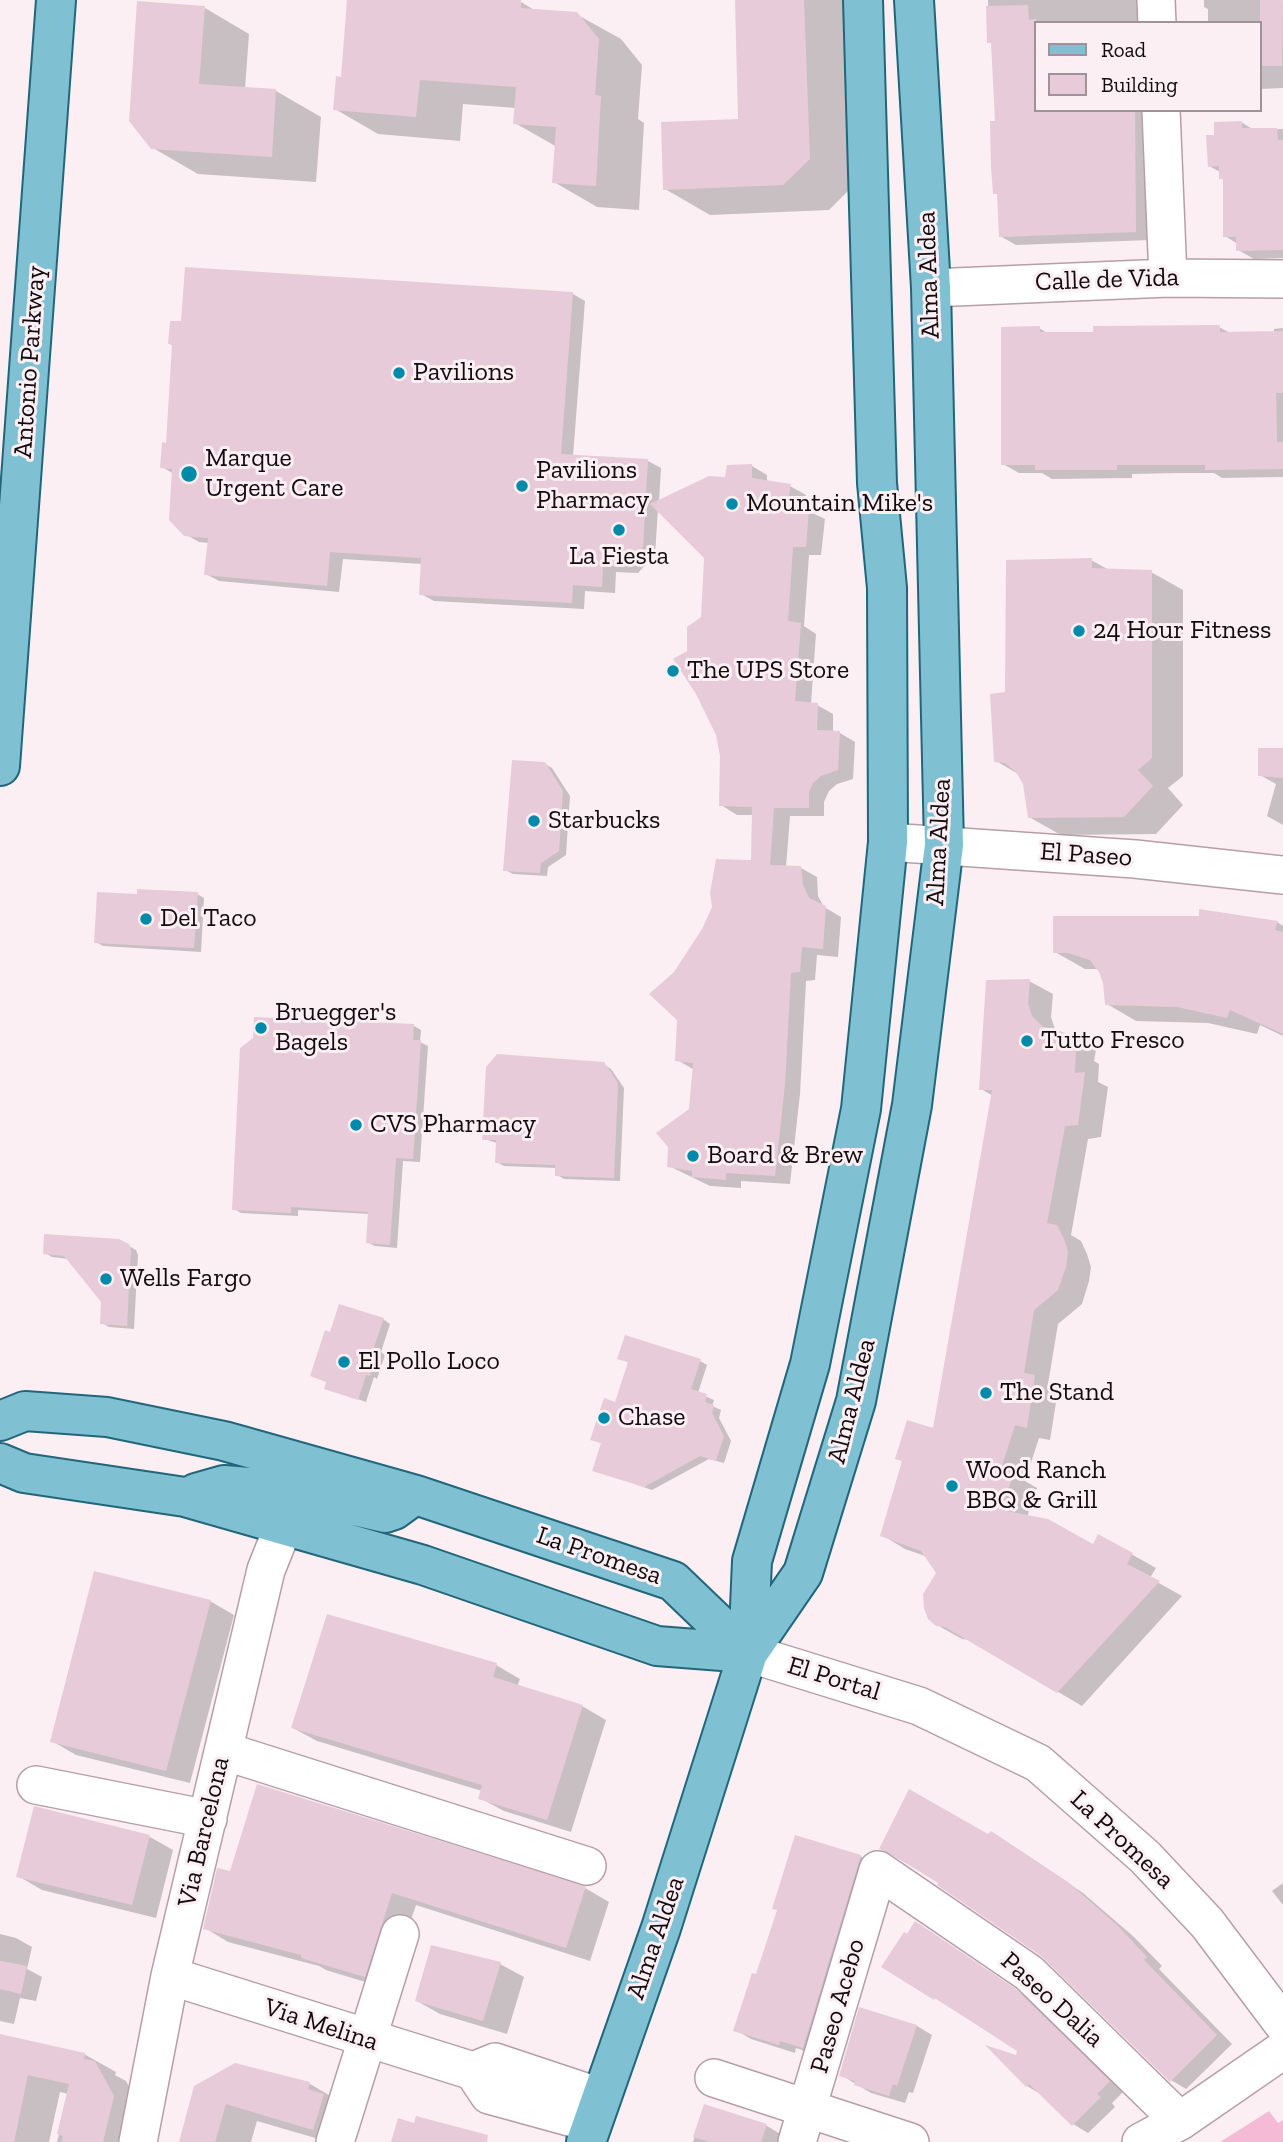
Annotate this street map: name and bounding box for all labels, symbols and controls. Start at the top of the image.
legend [1034,21,1262,112]
text: Road [1101,37,1146,62]
text: Building [1101,72,1178,97]
street label: Alma Aldea [911,211,947,339]
street label: Calle de Vida [1034,262,1180,298]
street label: Antonio Parkway [8,265,52,459]
place label: Pavilions [413,357,514,389]
marker: Pavilions [391,365,407,381]
place label: Marque Urgent Care [205,443,343,504]
place label: Pavilions Pharmacy [536,455,649,516]
marker: Marque Urgent Care [179,464,199,484]
marker: Pavilions Pharmacy [514,478,530,494]
place label: Mountain Mike's [746,488,933,520]
marker: Mountain Mike's [724,496,740,512]
marker: La Fiesta [611,522,627,538]
place label: La Fiesta [569,541,669,573]
place label: 24 Hour Fitness [1093,615,1271,647]
marker: 24 Hour Fitness [1071,623,1087,639]
place label: The UPS Store [687,655,849,687]
marker: The UPS Store [665,663,681,679]
street label: Alma Aldea [920,778,958,906]
place label: Starbucks [548,805,660,837]
marker: Starbucks [526,813,542,829]
street label: El Paseo [1039,836,1133,874]
place label: Del Taco [160,903,257,935]
marker: Del Taco [138,911,154,927]
place label: Bruegger's Bagels [275,997,396,1058]
marker: Bruegger's Bagels [253,1020,269,1036]
place label: Tutto Fresco [1041,1025,1185,1057]
marker: Tutto Fresco [1019,1033,1035,1049]
place label: CVS Pharmacy [370,1109,536,1141]
marker: CVS Pharmacy [348,1117,364,1133]
place label: Board & Brew [707,1140,863,1172]
marker: Board & Brew [685,1148,701,1164]
place label: Wells Fargo [120,1263,252,1295]
marker: Wells Fargo [98,1271,114,1287]
street label: Alma Aldea [821,1335,883,1467]
place label: El Pollo Loco [358,1346,500,1378]
marker: El Pollo Loco [336,1354,352,1370]
place label: The Stand [1000,1377,1114,1409]
marker: The Stand [978,1385,994,1401]
place label: Chase [618,1402,686,1434]
marker: Chase [596,1410,612,1426]
place label: Wood Ranch BBQ & Grill [966,1455,1106,1516]
marker: Wood Ranch BBQ & Grill [944,1478,960,1494]
street label: La Promesa [532,1520,666,1592]
street label: El Portal [784,1650,884,1708]
street label: Via Barcelona [172,1754,236,1910]
street label: La Promesa [1064,1784,1180,1896]
street label: Alma Aldea [620,1873,692,2003]
street label: Paseo Acebo [804,1935,872,2077]
street label: Paseo Dalia [994,1946,1110,2054]
street label: Via Melina [260,1992,382,2058]

